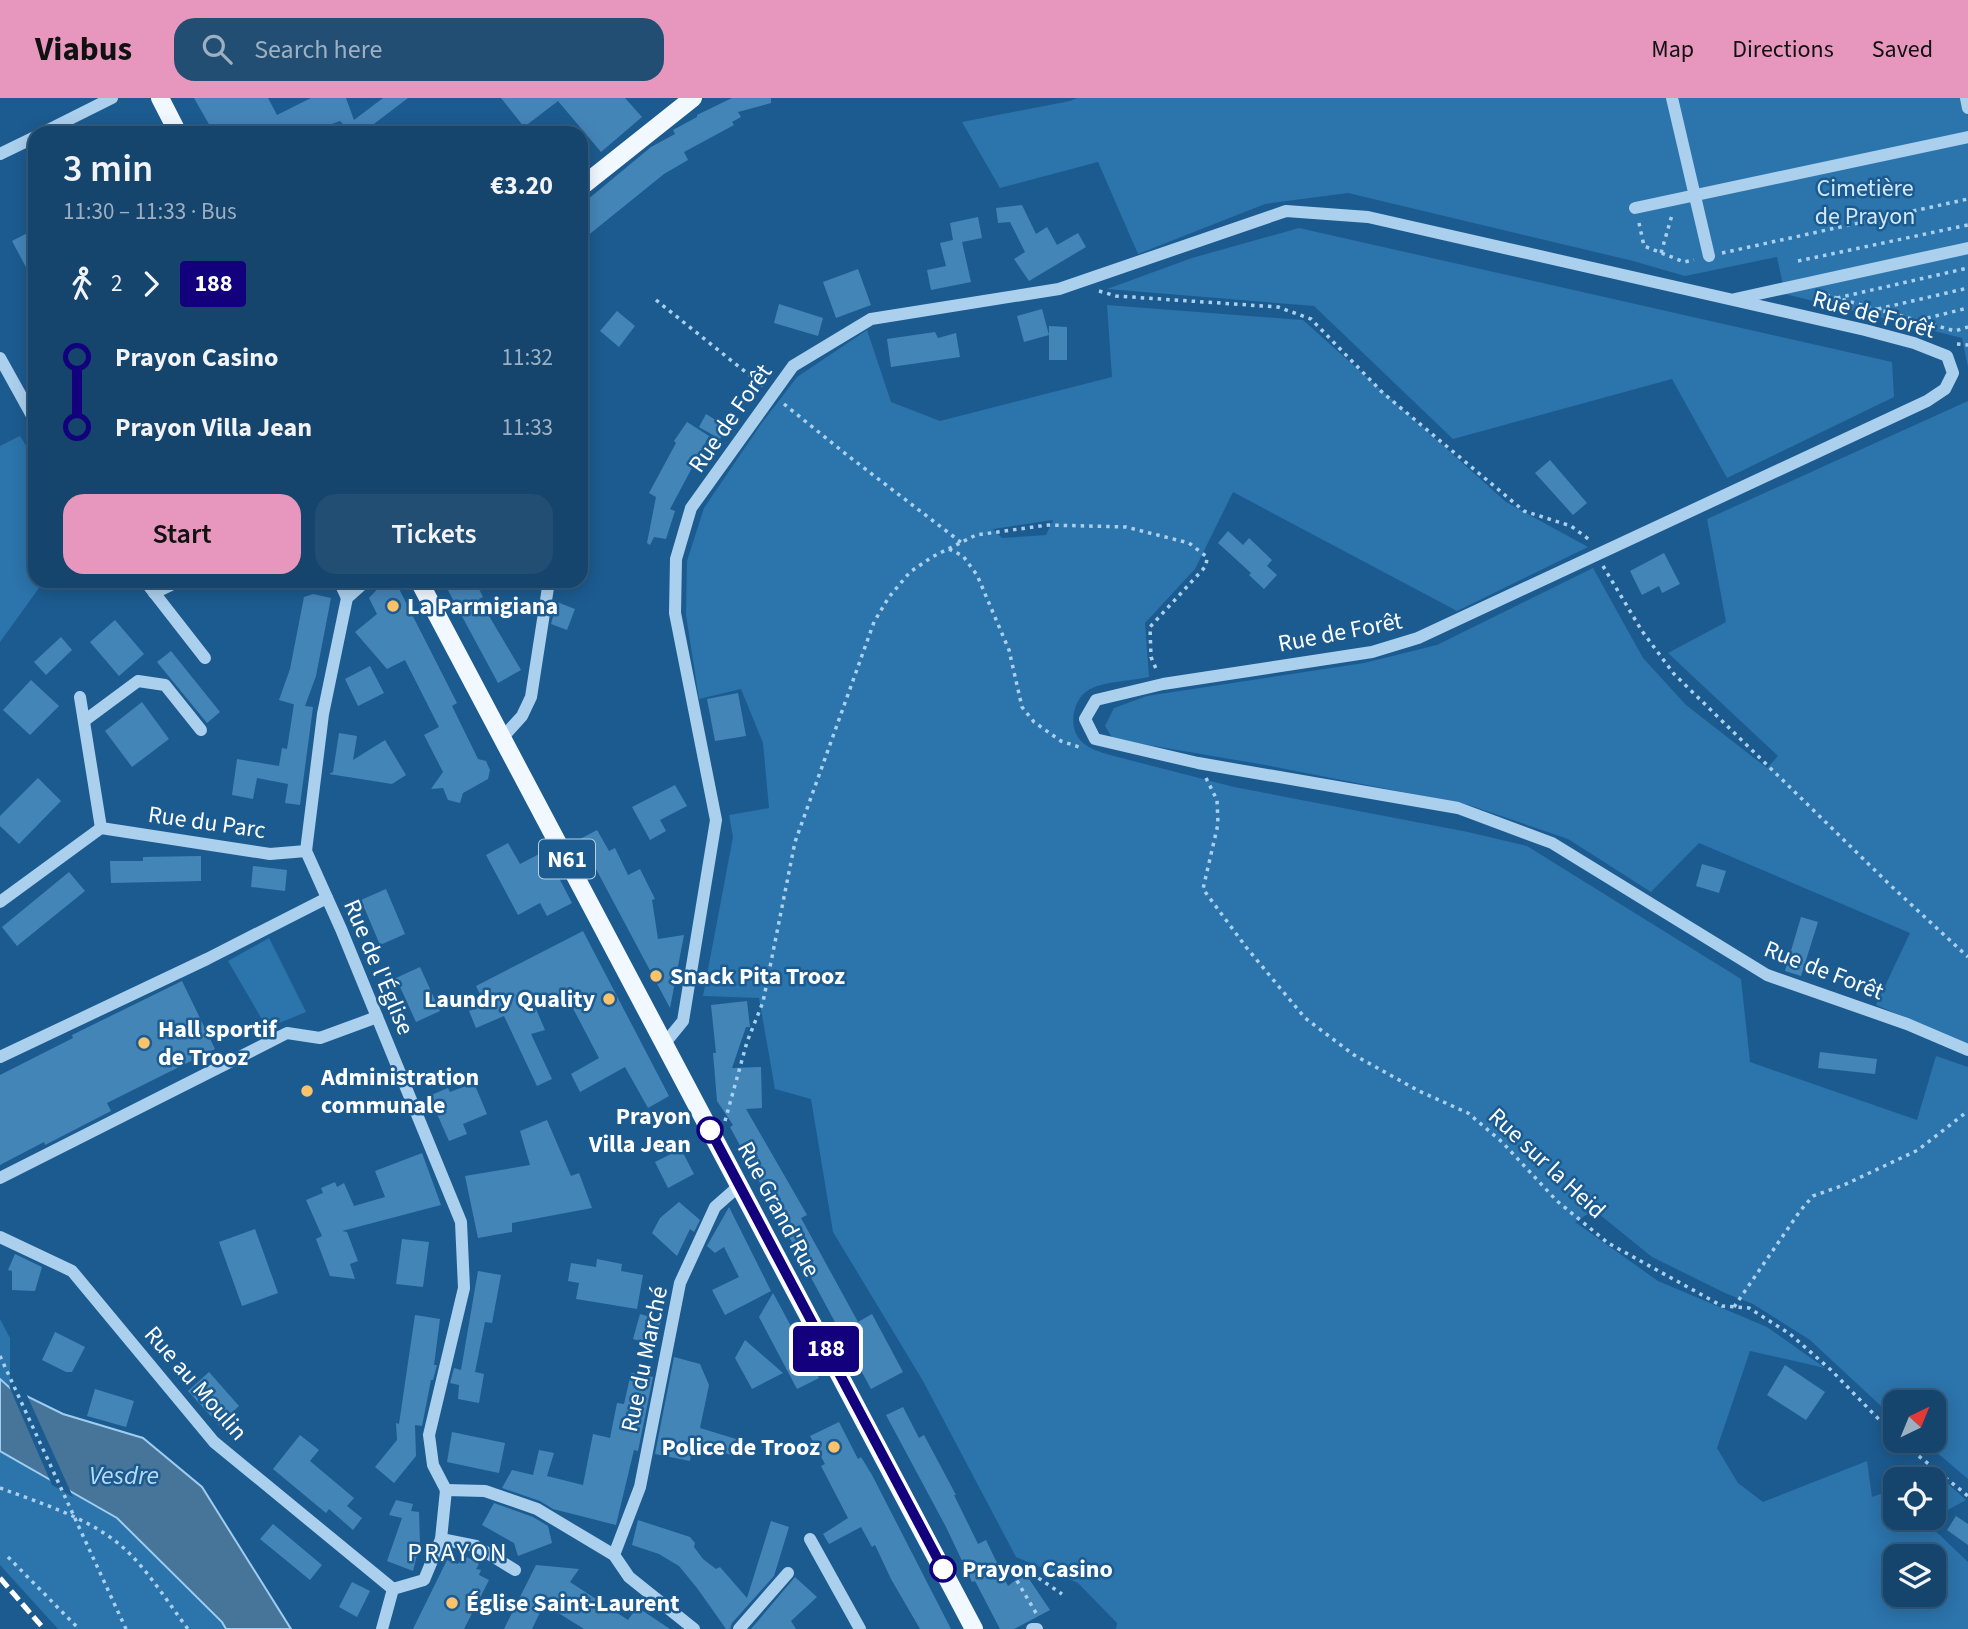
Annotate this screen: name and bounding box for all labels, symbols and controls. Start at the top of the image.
search box [174,18,664,81]
text: Viabus [35,26,132,73]
icon: search [198,30,236,68]
text: Search here [254,31,382,68]
text: Map [1651,32,1694,67]
text: Directions [1732,32,1834,67]
text: Saved [1872,32,1933,67]
text: 3 min [63,142,153,196]
text: €3.20 [490,167,553,204]
park label: Cimetière de Prayon [1815,171,1915,234]
text: 11:30 – 11:33 · Bus [63,195,237,228]
icon: walk [63,265,101,303]
icon: forward [132,265,170,303]
text: 188 [194,266,232,301]
text: 2 [111,267,122,300]
street label: Rue de Forêt [1809,281,1939,348]
text: Prayon Casino [115,339,278,376]
text: 11:32 [502,341,553,374]
street label: Rue de Forêt [680,357,781,480]
text: Prayon Villa Jean [115,409,312,446]
text: 11:33 [502,411,553,444]
button: Start [63,494,301,574]
button: Tickets [315,494,553,574]
place label: La Parmigiana [407,589,558,624]
marker: La Parmigiana [385,598,401,614]
street label: Rue de Forêt [1275,603,1405,662]
street label: Rue du Parc [146,797,268,848]
road number: N61 [539,839,595,878]
street label: Rue de l'Église [334,894,423,1040]
street label: Rue de Forêt [1759,932,1889,1009]
place label: Snack Pita Trooz [670,959,845,994]
marker: Snack Pita Trooz [648,968,664,984]
place label: Laundry Quality [424,982,595,1017]
marker: Laundry Quality [601,991,617,1007]
place label: Hall sportif de Trooz [158,1012,277,1075]
marker: Hall sportif de Trooz [136,1035,152,1051]
place label: Administration communale [320,1060,479,1123]
marker: Administration communale [299,1083,315,1099]
place label: Prayon Villa Jean [588,1099,691,1162]
street label: Rue sur la Heid [1480,1100,1613,1227]
marker: Prayon Villa Jean [697,1117,723,1143]
street label: Rue Grand'Rue [728,1135,829,1283]
street label: Rue du Marché [612,1283,677,1435]
street label: Rue au Moulin [136,1318,255,1448]
line badge: 188 [786,1326,866,1372]
text: 188 [807,1331,845,1366]
north arrow [1883,1390,1946,1452]
map controls [1883,1390,1946,1607]
place label: Police de Trooz [662,1430,820,1465]
marker: Police de Trooz [826,1439,842,1455]
water label: Vesdre [89,1457,159,1494]
button: locate [1883,1467,1946,1530]
district label: PRAYON [407,1534,509,1571]
button: layers [1883,1544,1946,1607]
place label: Prayon Casino [962,1552,1113,1587]
marker: Prayon Casino [930,1556,956,1582]
place label: Église Saint-Laurent [466,1586,679,1621]
marker: Église Saint-Laurent [444,1595,460,1611]

